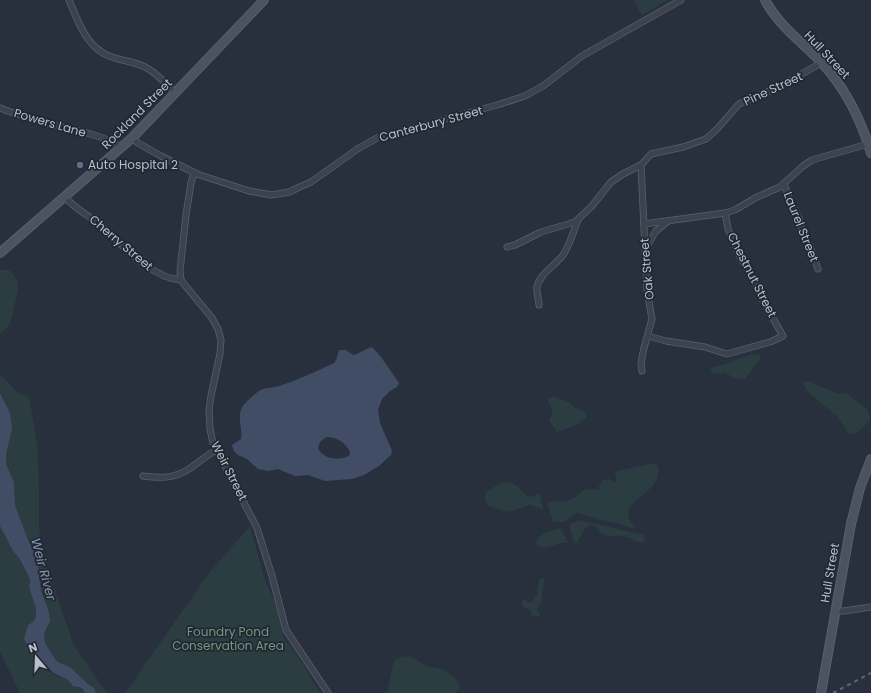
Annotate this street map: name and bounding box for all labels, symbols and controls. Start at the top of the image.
street label: Hull Street [801,27,854,82]
street label: Pine Street [740,67,805,110]
street label: Rockland Street [98,75,176,153]
street label: Canterbury Street [377,101,485,146]
street label: Powers Lane [12,104,88,141]
place label: Auto Hospital 2 [88,156,178,173]
marker: Auto Hospital 2 [75,160,85,170]
street label: Laurel Street [780,189,823,264]
street label: Cherry Street [86,211,157,274]
street label: Chestnut Street [724,229,781,320]
street label: Oak Street [635,237,658,301]
street label: Weir Street [207,438,252,504]
water label: Weir River [26,536,61,604]
street label: Hull Street [816,542,843,604]
park label: Foundry Pond Conservation Area [172,623,284,654]
north arrow [16,637,56,677]
text: N [26,639,39,656]

